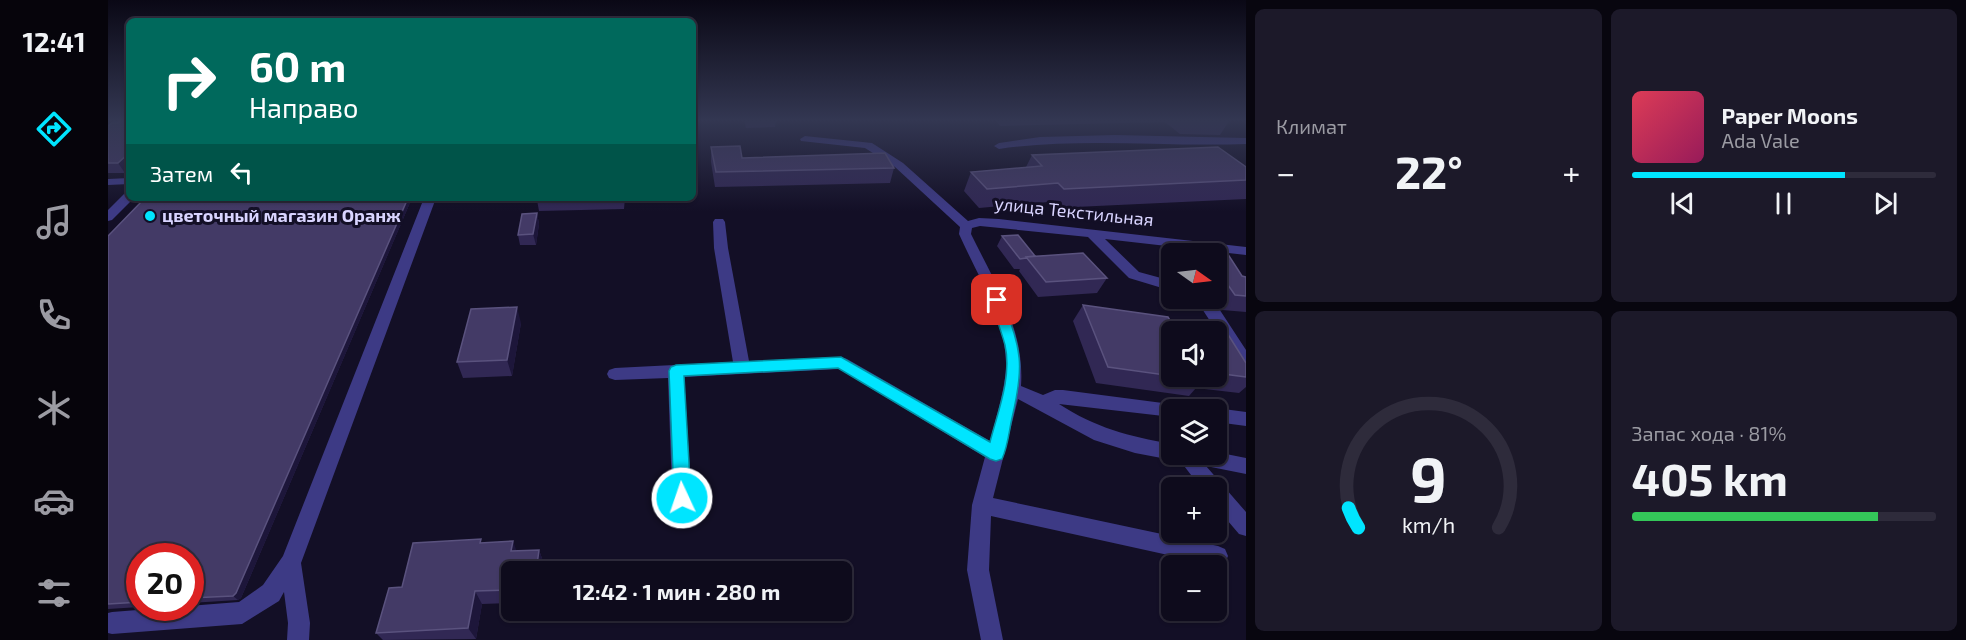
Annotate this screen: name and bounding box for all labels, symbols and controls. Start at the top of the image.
text: 12:41 [22,25,86,57]
text: 60 m [249,40,346,90]
icon: right [150,42,228,120]
text: Направо [249,91,358,123]
text: Paper Moons [1722,102,1858,128]
icon: directions [33,108,75,150]
text: Климат [1276,114,1347,138]
text: Ada Vale [1722,128,1800,152]
text: 22° [1395,144,1463,198]
text: − [1276,152,1295,192]
text: + [1562,152,1581,192]
icon: left [225,156,258,189]
text: Затем [150,160,213,186]
icon: previous [1666,187,1699,220]
icon: pause [1767,187,1800,220]
icon: next [1869,187,1902,220]
street label: улица Текстильная [993,192,1155,230]
icon: music [33,201,75,243]
place label: цветочный магазин Оранж [162,204,401,226]
marker: цветочный магазин Оранж [143,209,157,223]
north arrow [1161,243,1227,309]
map controls [1161,243,1227,621]
pin [971,274,1022,325]
icon: arrive [980,283,1013,316]
icon: phone [33,294,75,336]
button: sound [1161,321,1227,387]
icon: climate [33,387,75,429]
button: layers [1161,399,1227,465]
text: Запас хода · 81% [1632,421,1786,445]
text: 9 [1410,440,1447,515]
text: 405 km [1632,451,1788,505]
position arrow [650,466,714,530]
button: + [1161,477,1227,543]
icon: car [33,480,75,522]
text: km/h [1402,512,1455,537]
speed limit sign: 20 [126,543,204,621]
button: − [1161,555,1227,621]
icon: filters [33,572,75,614]
text: 12:42 · 1 мин · 280 m [573,578,780,604]

